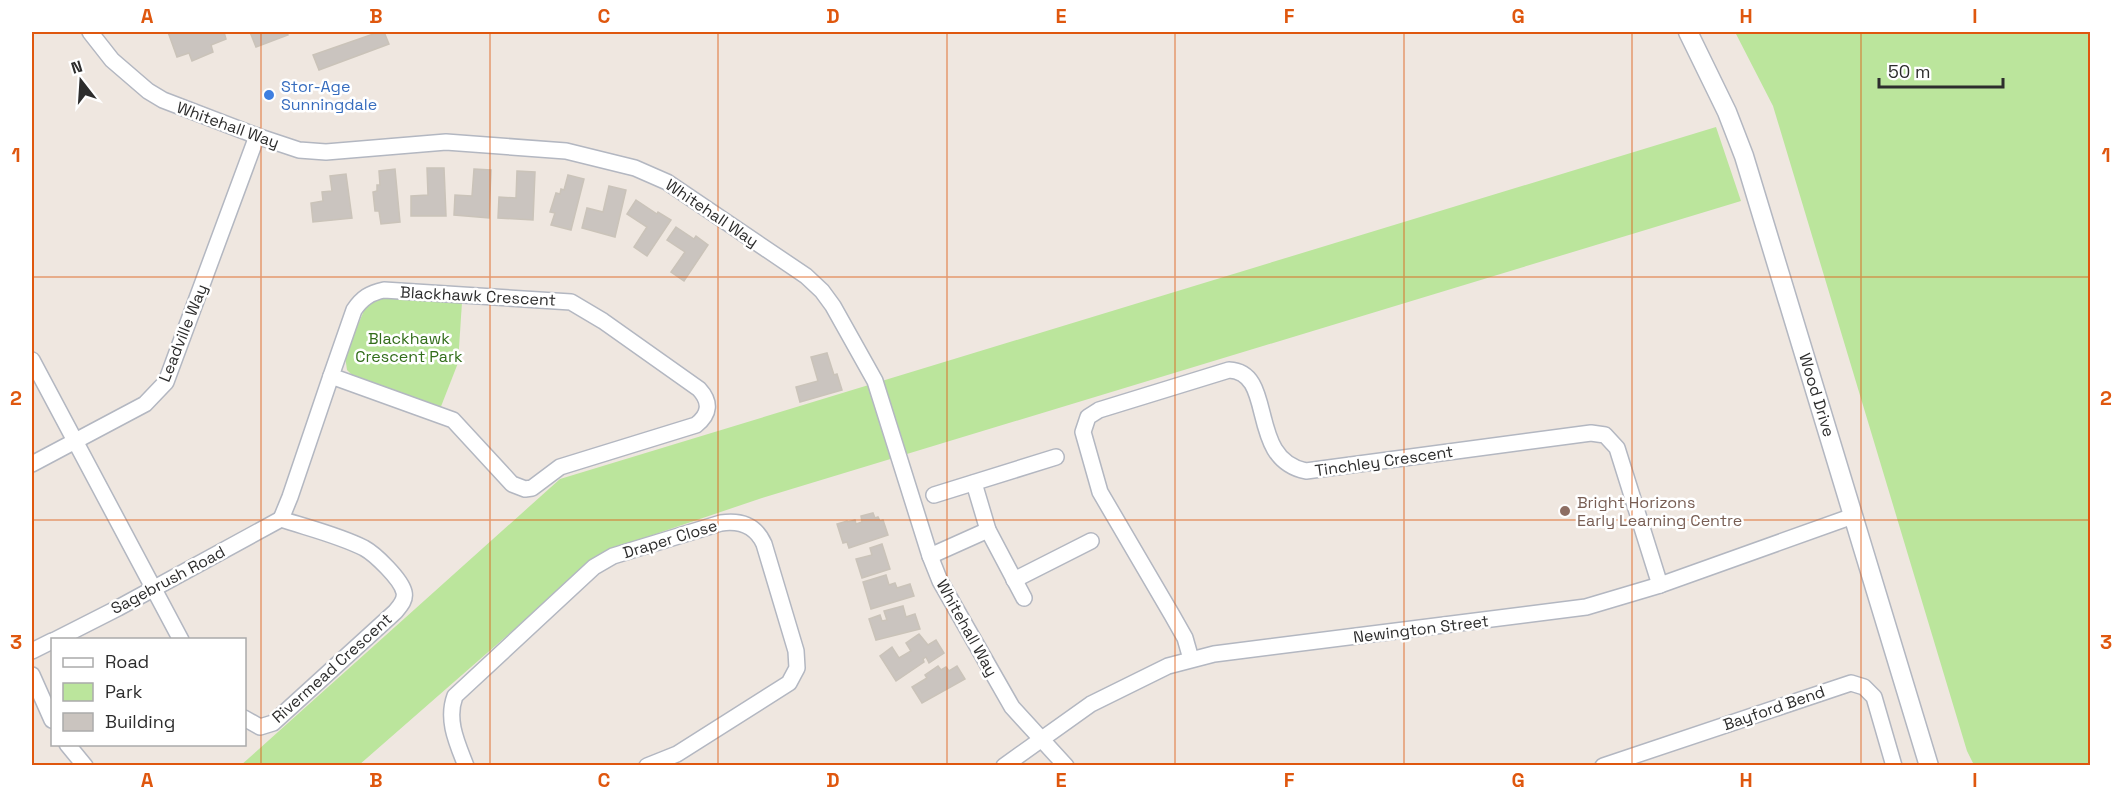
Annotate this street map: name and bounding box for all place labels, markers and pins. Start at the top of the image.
place label: Stor-Age Sunningdale [281,76,377,115]
marker: Stor-Age Sunningdale [262,88,276,102]
place label: Bright Horizons Early Learning Centre [1577,492,1742,531]
marker: Bright Horizons Early Learning Centre [1558,504,1572,518]

